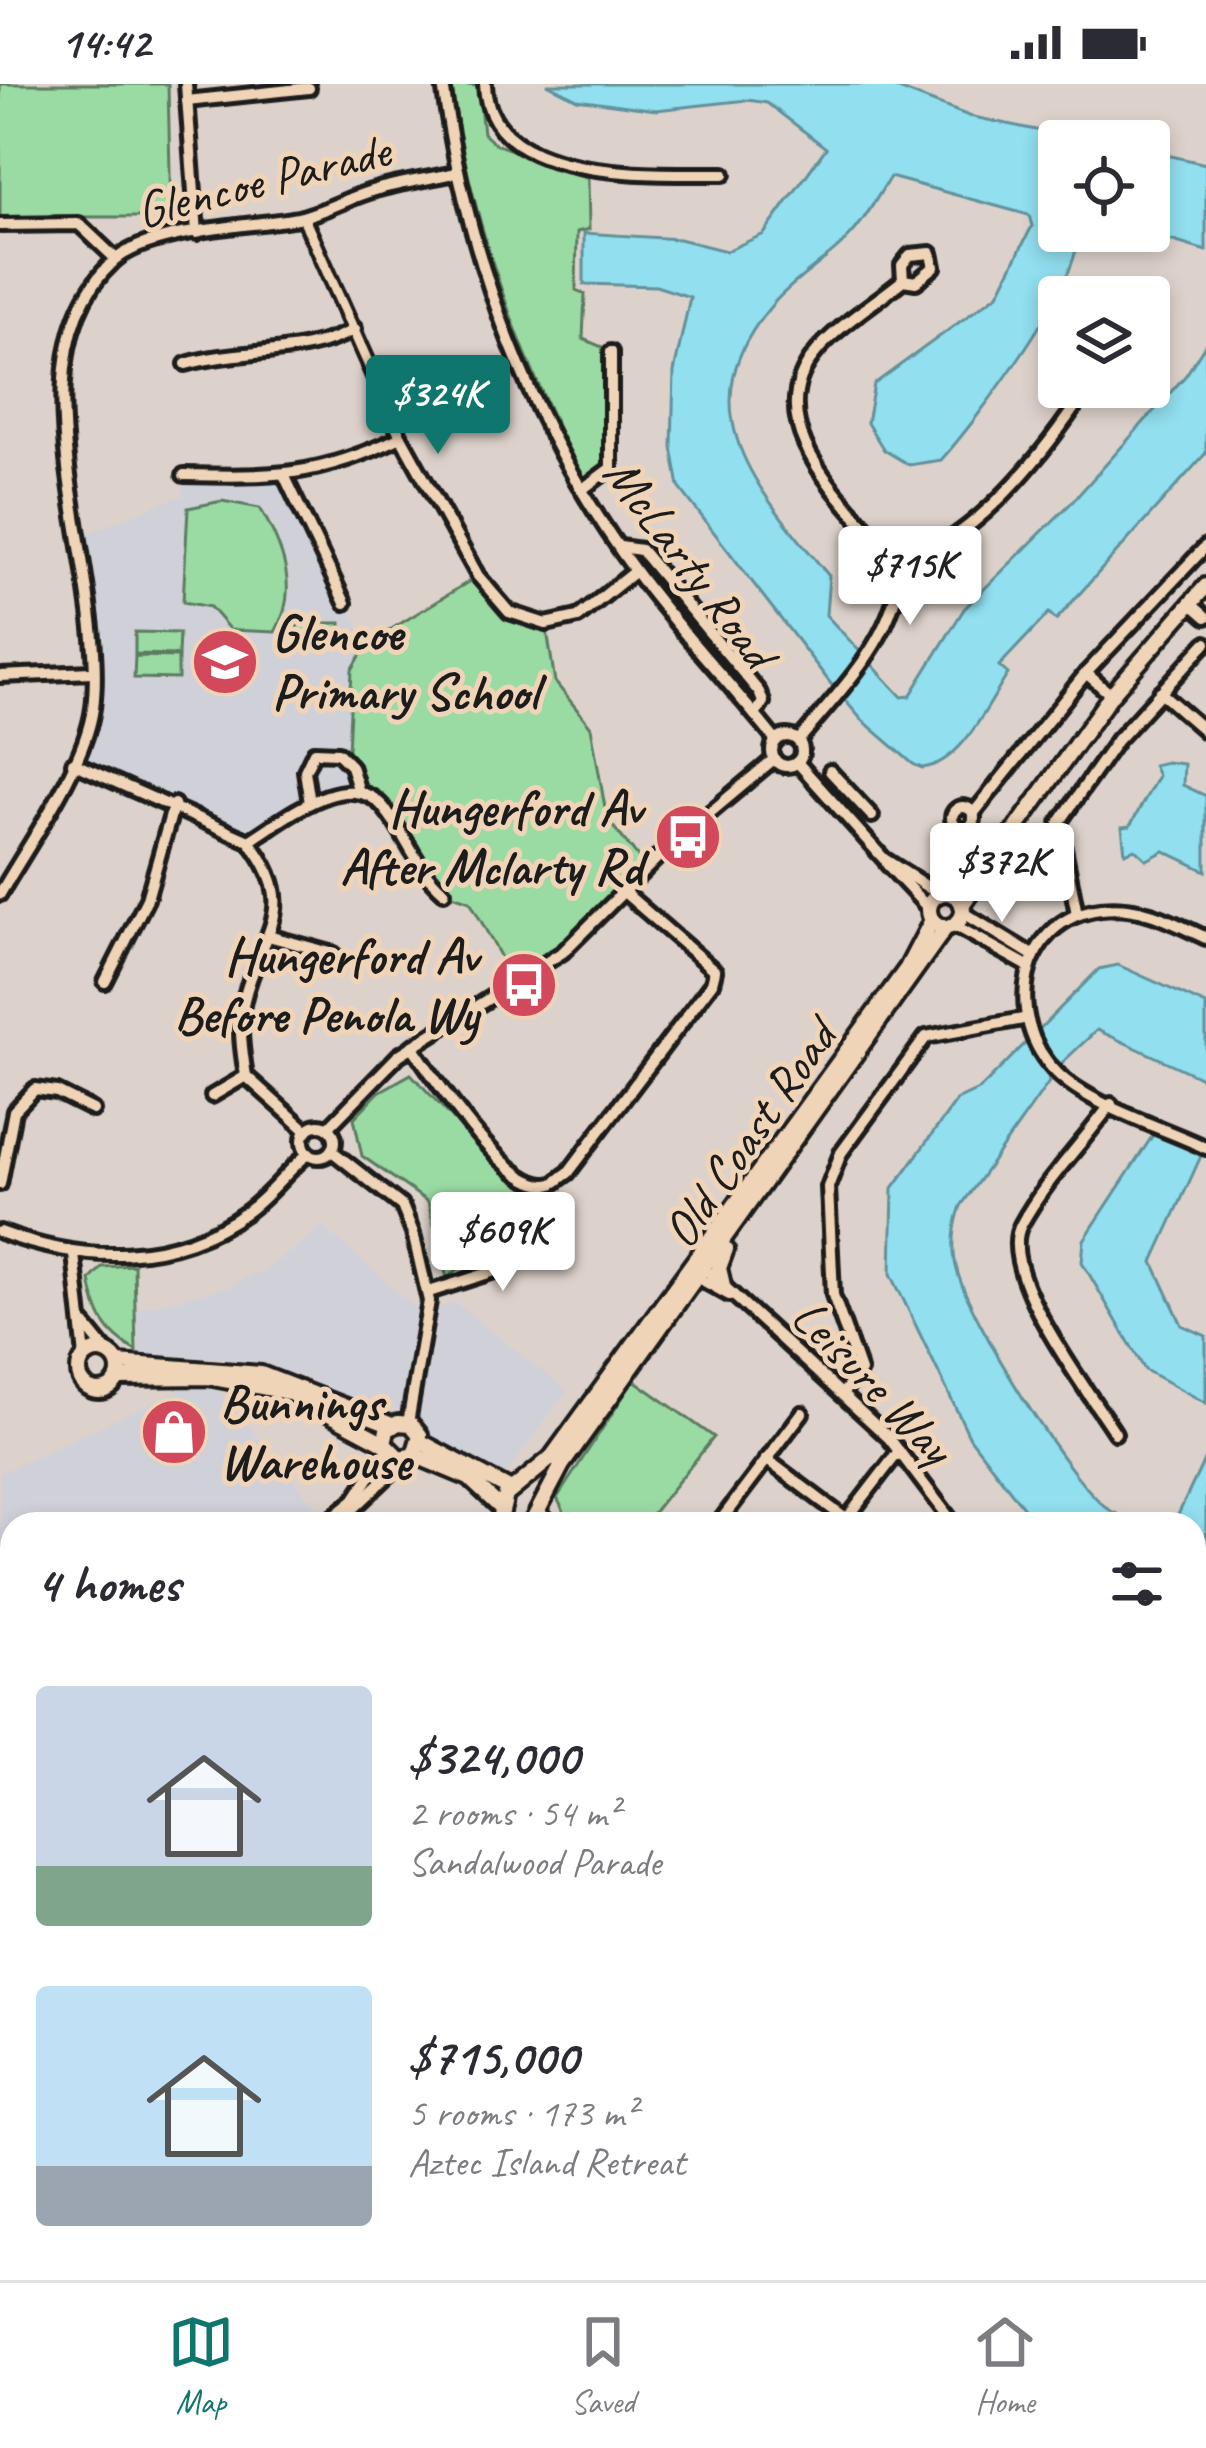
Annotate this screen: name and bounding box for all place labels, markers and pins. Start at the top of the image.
pin: $324K [354,355,522,457]
pin: $715K [826,526,994,628]
place label: Glencoe Primary School [272,601,548,724]
school or university icon: Glencoe Primary School [190,627,260,697]
place label: Hungerford Av After Mclarty Rd [340,776,650,899]
bus stop icon: Hungerford Av After Mclarty Rd [653,802,723,872]
pin: $372K [918,823,1086,925]
place label: Hungerford Av Before Penola Wy [174,924,483,1047]
bus stop icon: Hungerford Av Before Penola Wy [489,950,559,1020]
pin: $609K [419,1192,587,1294]
place label: Bunnings Warehouse [220,1371,415,1494]
shop icon: Bunnings Warehouse [139,1397,209,1467]

